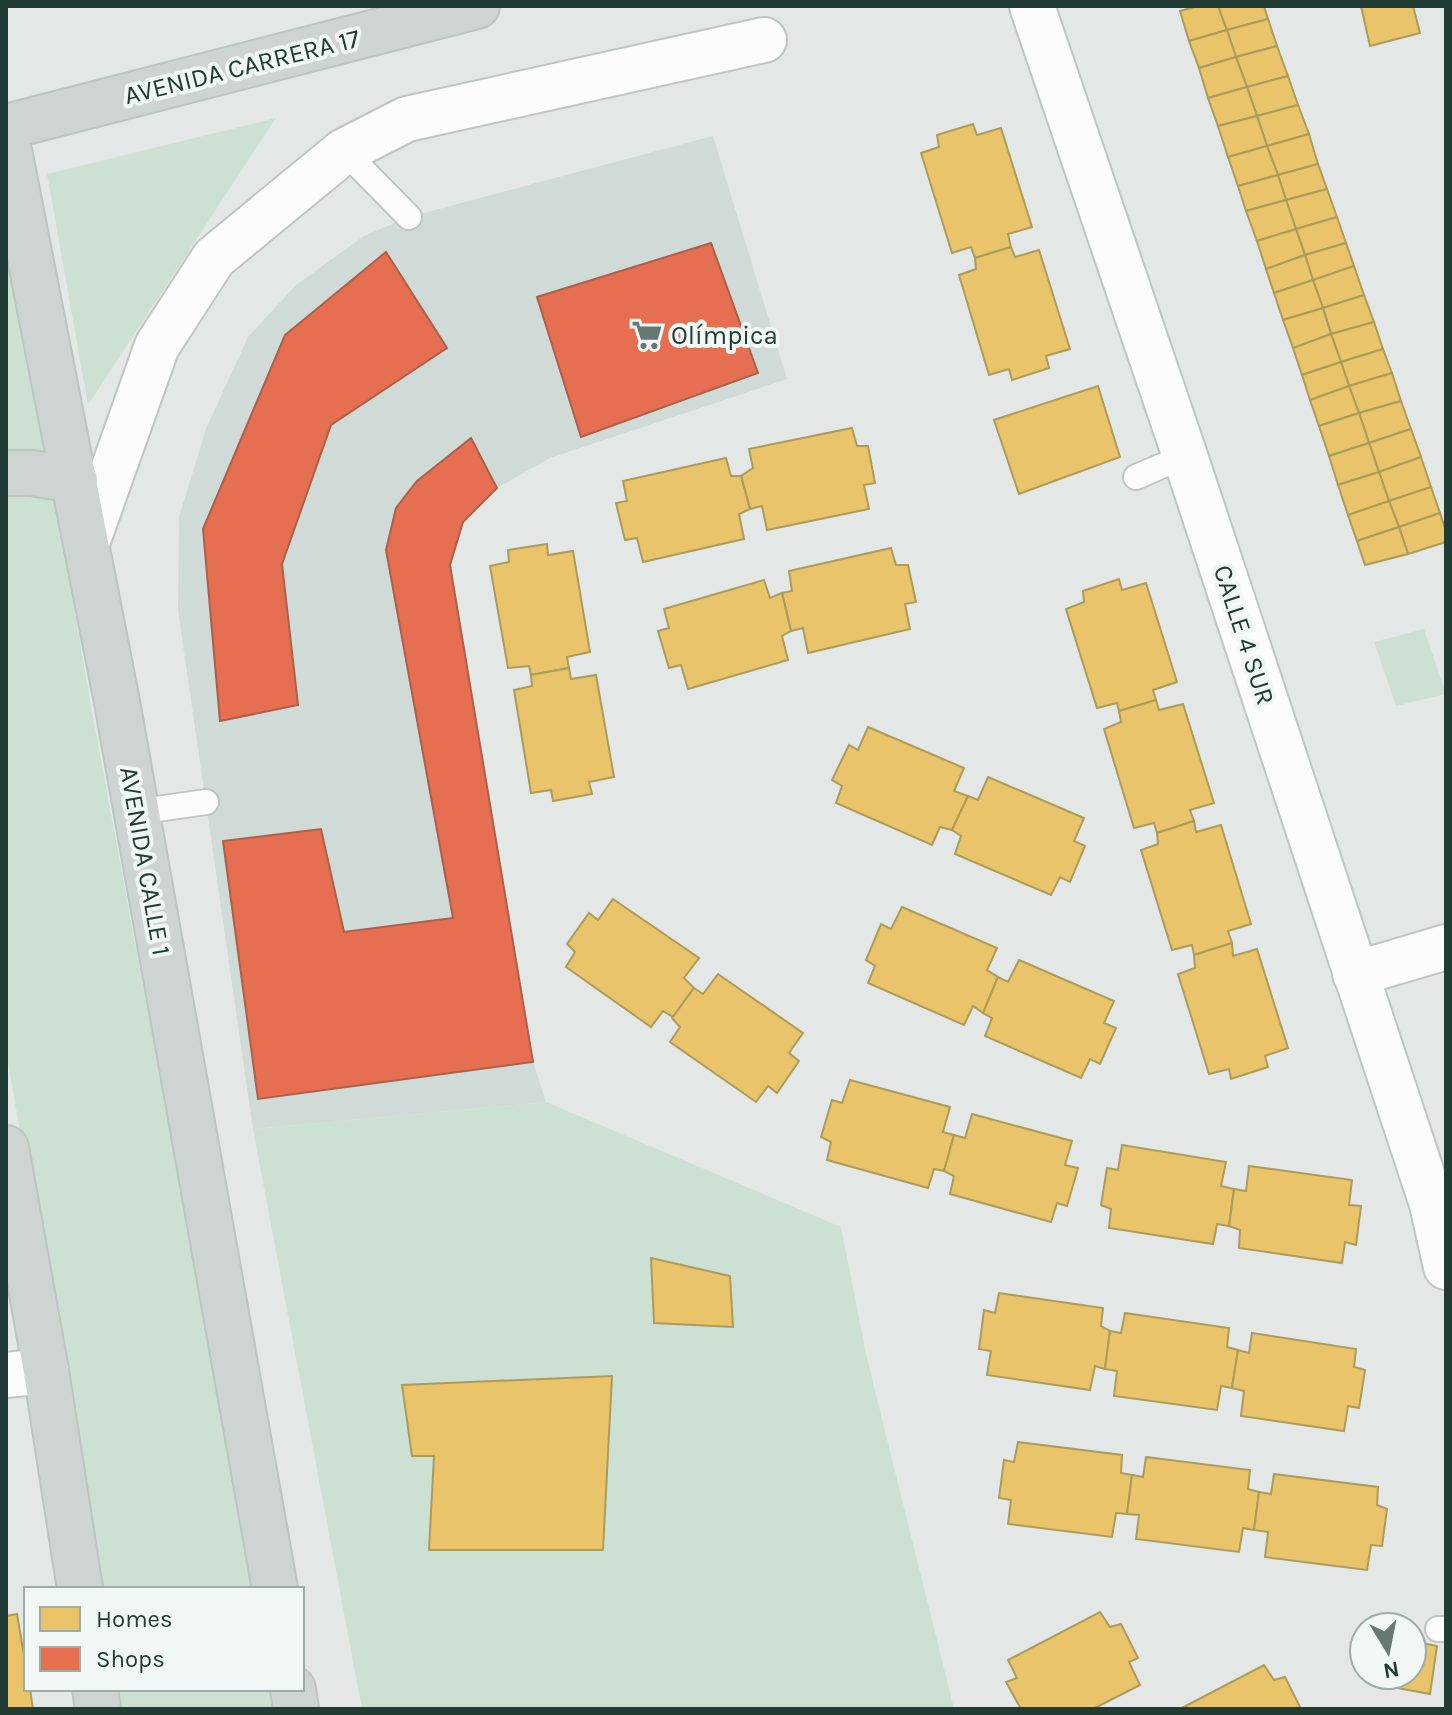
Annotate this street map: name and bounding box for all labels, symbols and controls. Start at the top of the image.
street label: AVENIDA CARRERA 17 [121,23,363,111]
supermarket icon: Olímpica [630,318,664,352]
place label: Olímpica [671,320,778,351]
street label: CALLE 4 SUR [1207,561,1281,709]
street label: AVENIDA CALLE 1 [113,764,177,958]
legend [24,1587,304,1691]
text: Homes [96,1605,173,1633]
north arrow [1348,1611,1428,1691]
text: Shops [96,1645,165,1673]
text: N [1381,1656,1401,1684]

